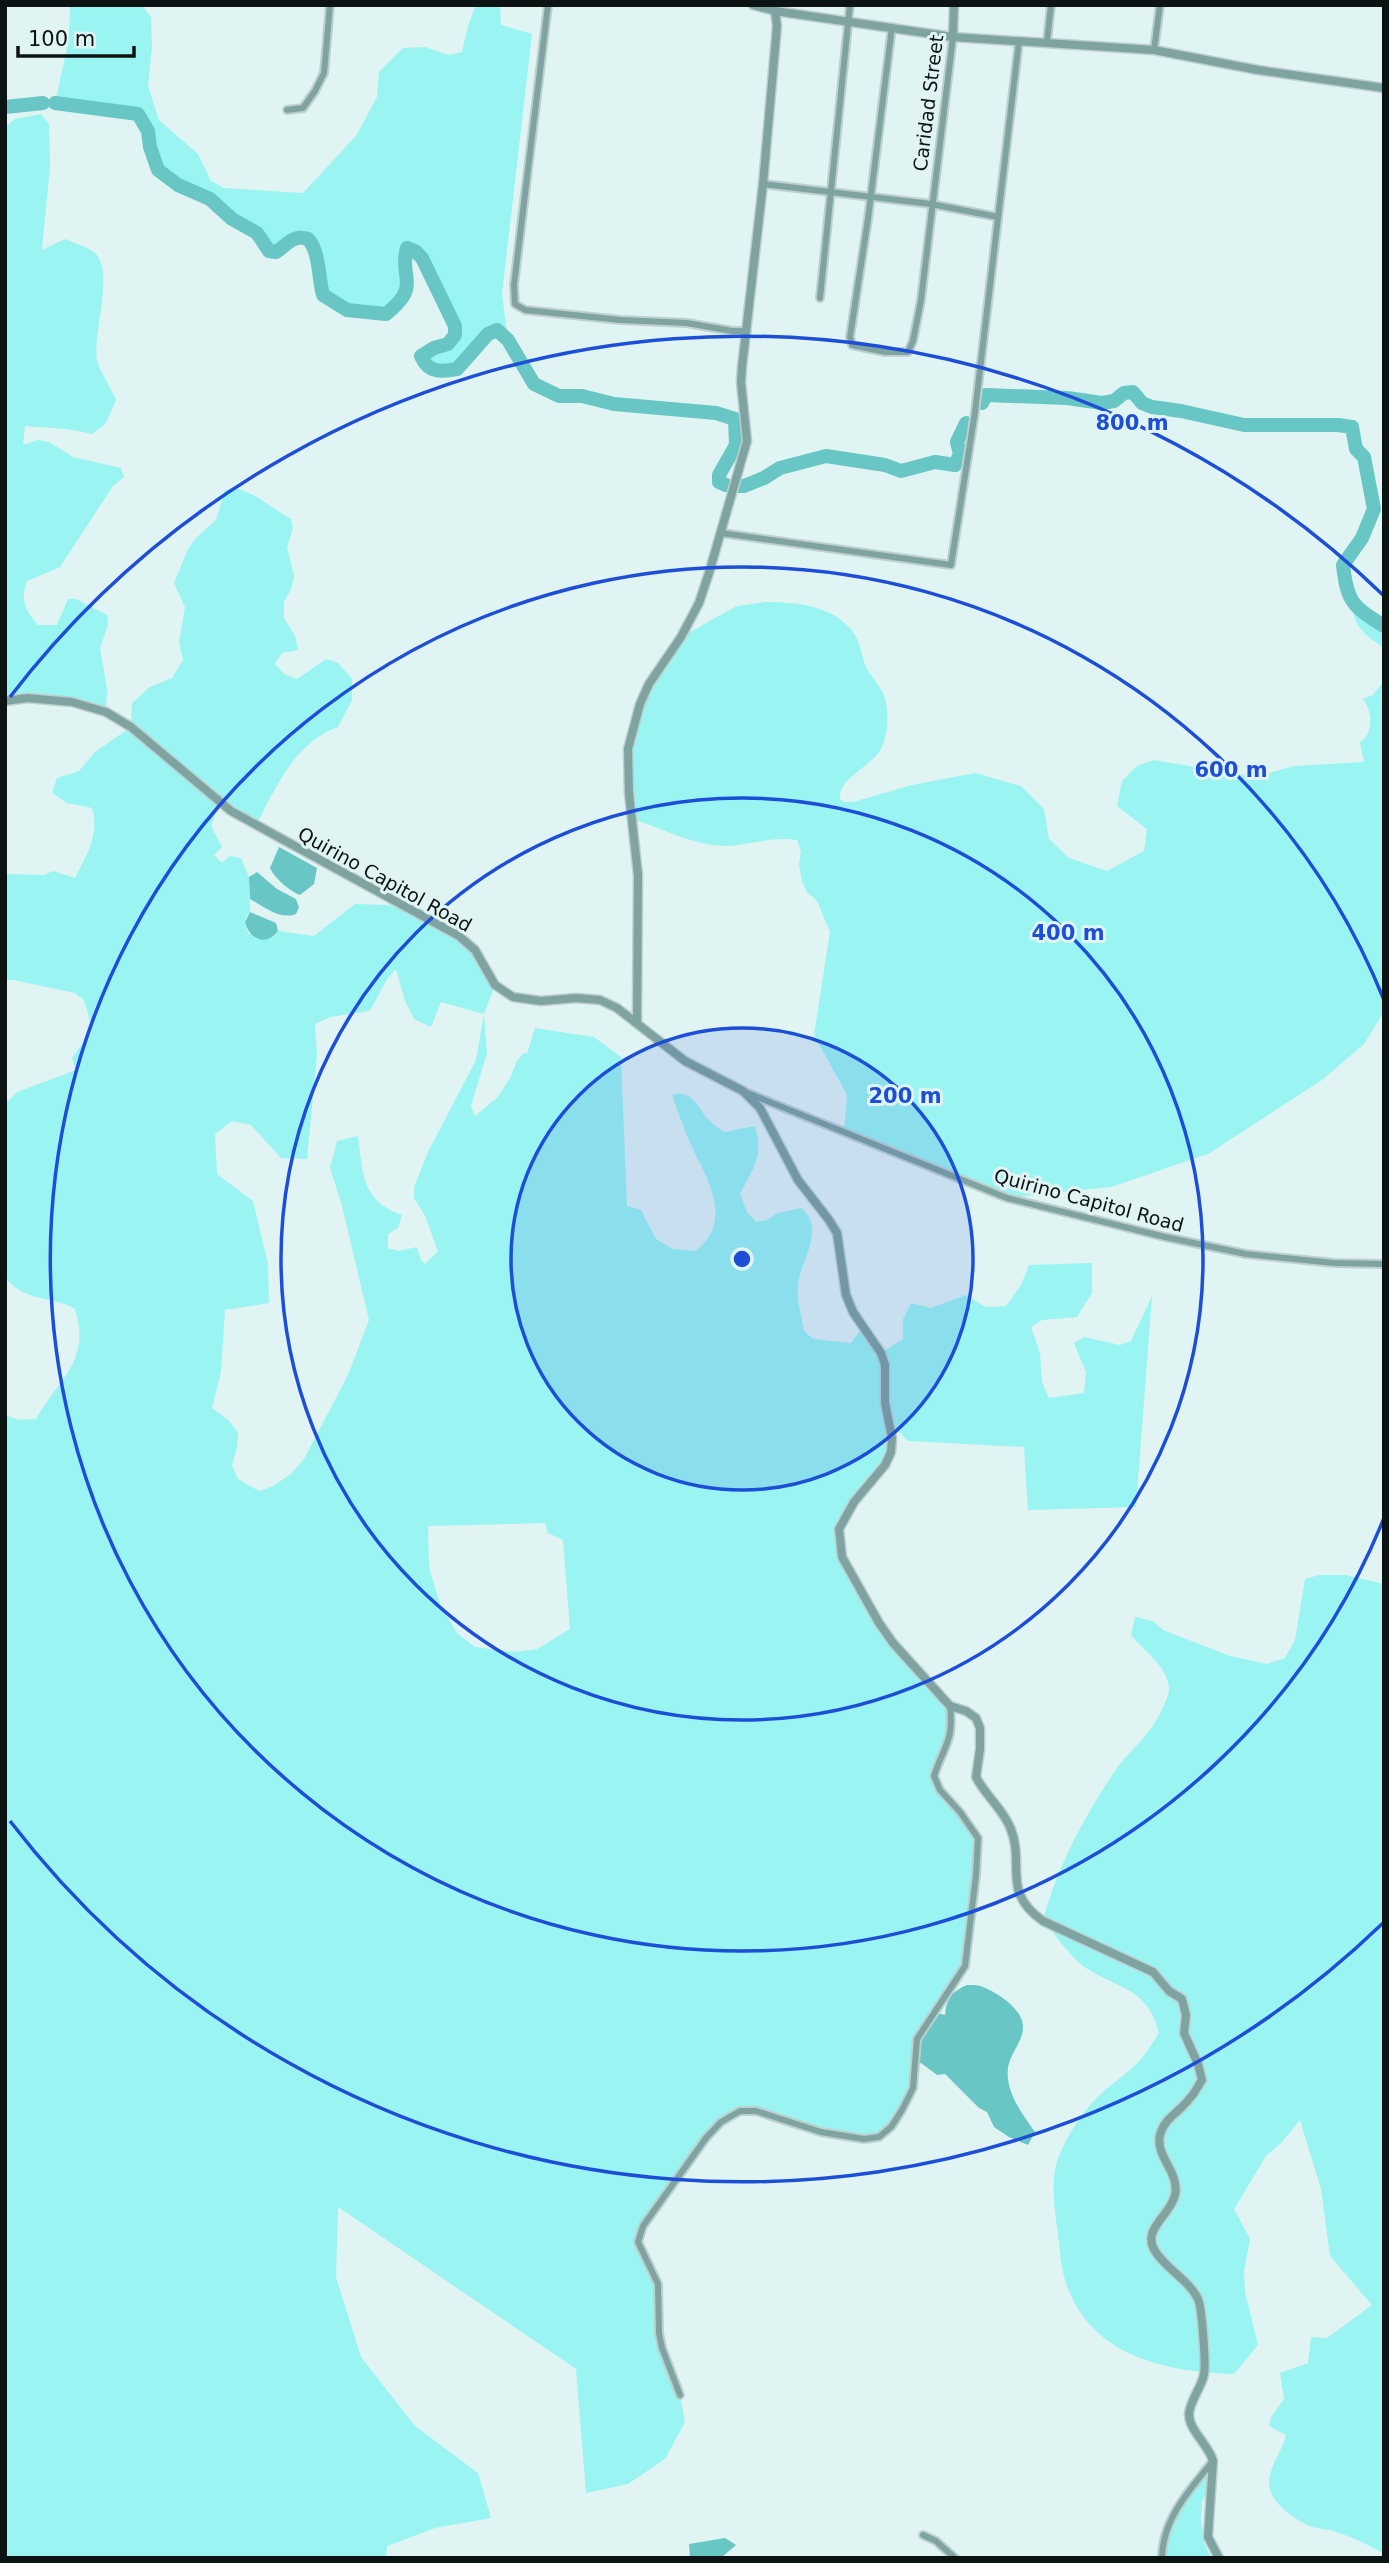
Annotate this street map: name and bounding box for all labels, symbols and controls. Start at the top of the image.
scale bar [18,14,133,58]
text: 100 m [28,27,95,51]
street label: Caridad Street [909,33,947,173]
text: 800 m [1095,411,1169,435]
text: 600 m [1194,758,1268,782]
street label: Quirino Capitol Road [294,822,476,936]
text: 400 m [1031,921,1105,945]
text: 200 m [868,1084,942,1108]
street label: Quirino Capitol Road [992,1164,1186,1236]
centre of rings [730,1247,754,1271]

